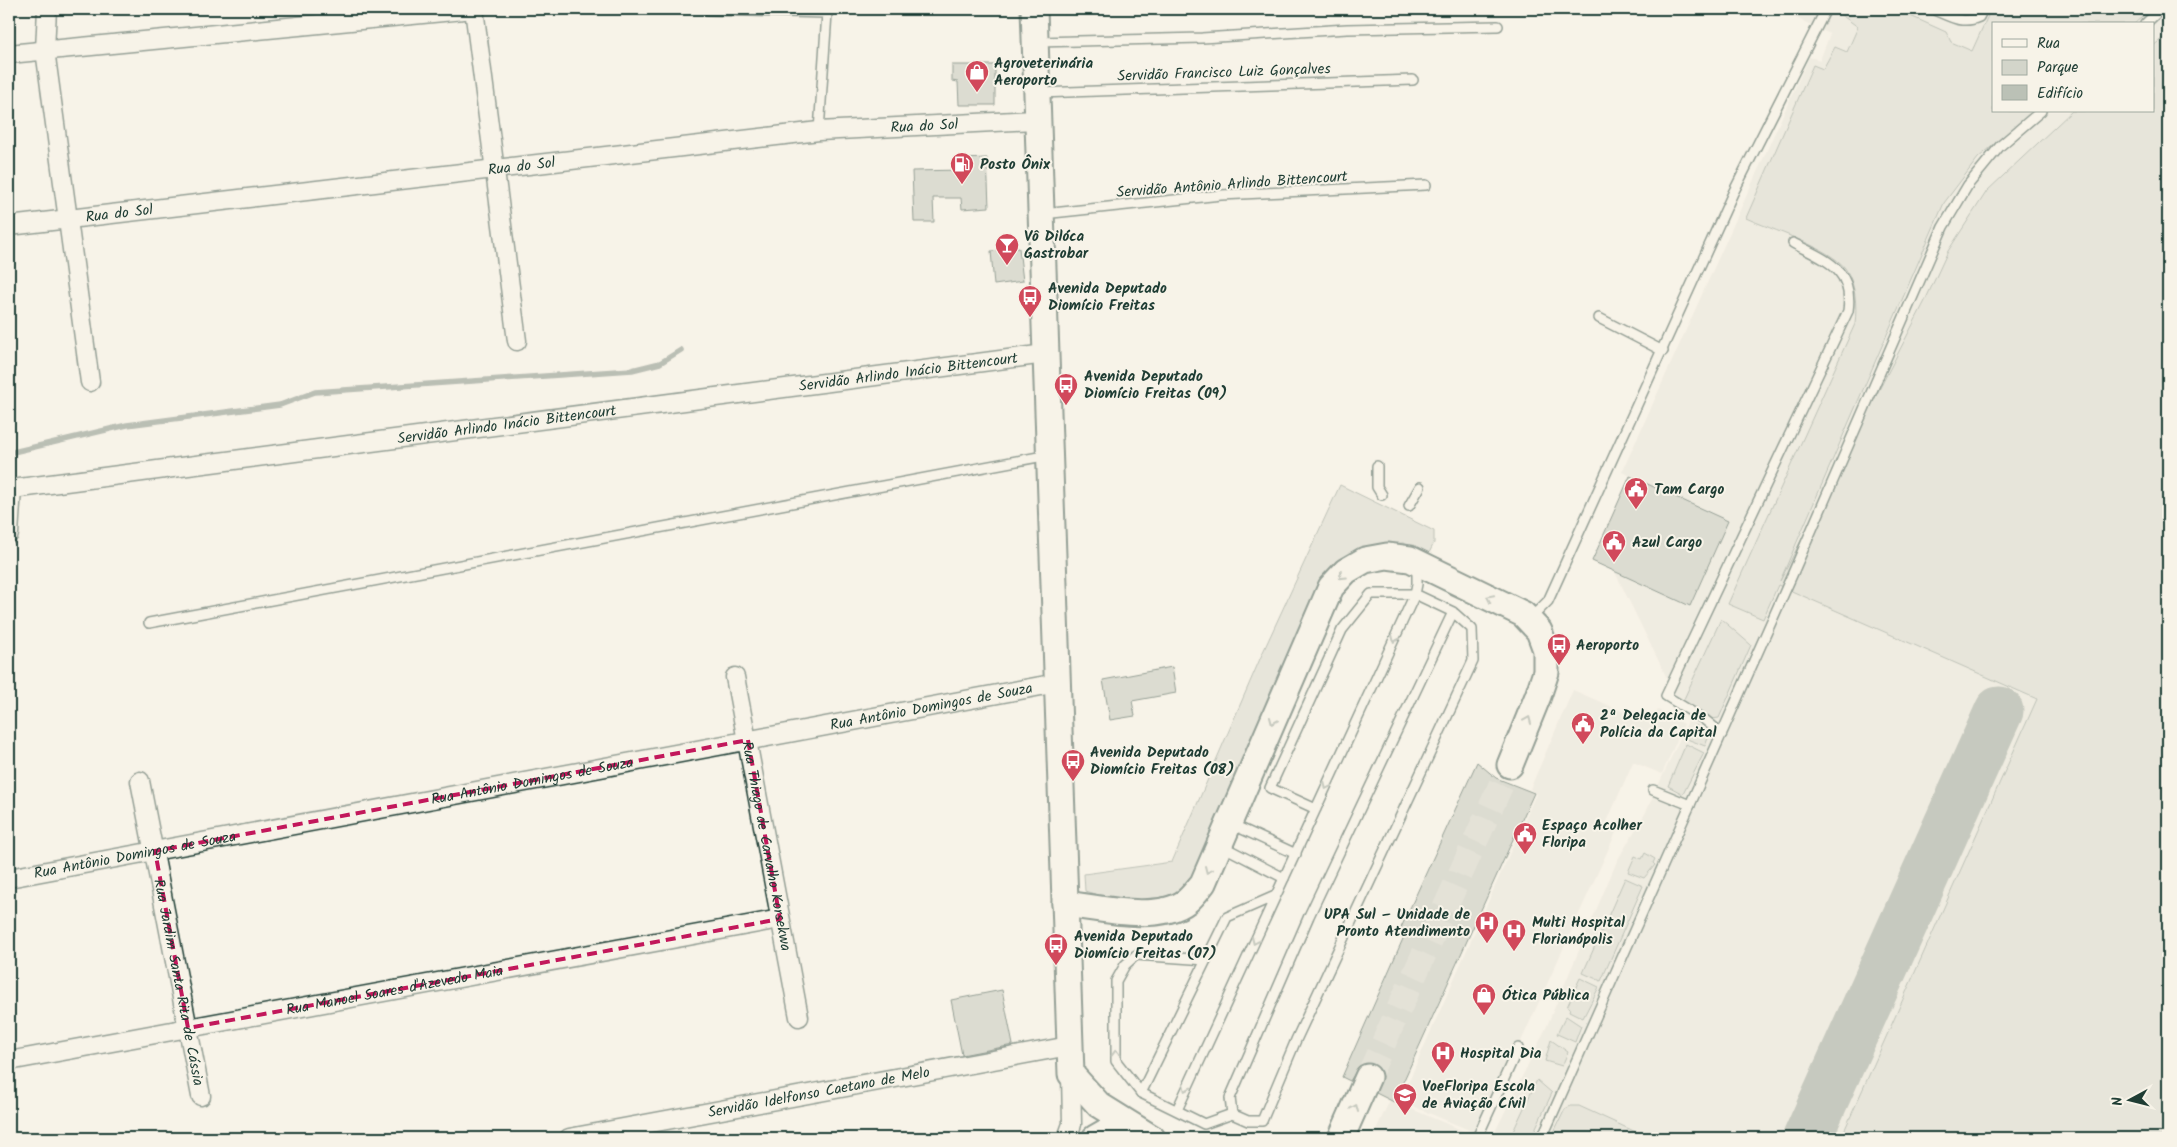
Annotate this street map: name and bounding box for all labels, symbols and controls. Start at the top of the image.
legend [1992,22,2154,112]
text: Rua [2037,32,2060,56]
place label: Agroveterinária Aeroporto [994,52,1093,93]
text: Parque [2037,56,2078,80]
street label: Servidão Francisco Luiz Gonçalves [1117,57,1332,89]
shop icon: Agroveterinária Aeroporto [964,59,990,93]
text: Edifício [2037,82,2083,106]
street label: Rua do Sol [890,113,959,140]
street label: Rua do Sol [487,151,557,183]
fuel station icon: Posto Ônix [949,151,975,185]
place label: Posto Ônix [980,153,1051,177]
street label: Servidão Antônio Arlindo Bittencourt [1116,165,1349,205]
street label: Rua do Sol [84,198,155,230]
place label: Vô Dilóca Gastrobar [1024,225,1089,266]
bar icon: Vô Dilóca Gastrobar [994,232,1020,266]
place label: Avenida Deputado Diomício Freitas [1048,277,1167,318]
bus stop icon: Avenida Deputado Diomício Freitas [1017,284,1043,318]
street label: Servidão Arlindo Inácio Bittencourt [798,347,1019,399]
place label: Avenida Deputado Diomício Freitas (09) [1084,365,1227,406]
bus stop icon: Avenida Deputado Diomício Freitas (09) [1053,372,1079,406]
street label: Servidão Arlindo Inácio Bittencourt [396,399,618,452]
public building icon: Tam Cargo [1623,476,1649,510]
place label: Tam Cargo [1654,478,1724,502]
public building icon: Azul Cargo [1601,529,1627,563]
place label: Azul Cargo [1632,531,1702,555]
one-way arrow [1339,570,1348,579]
one-way arrow [1486,594,1495,605]
bus stop icon: Aeroporto [1546,632,1572,666]
one-way arrow [1390,634,1401,643]
place label: Aeroporto [1576,634,1639,658]
street label: Rua Antônio Domingos de Souza [828,677,1035,738]
place label: 2ª Delegacia de Polícia da Capital [1600,704,1716,745]
public building icon: 2ª Delegacia de Polícia da Capital [1570,711,1596,745]
one-way arrow [1268,716,1279,725]
one-way arrow [1522,716,1533,725]
street label: Rua Thiago de Carvalho Korsekwa [734,739,797,953]
place label: Avenida Deputado Diomício Freitas (08) [1090,741,1234,782]
bus stop icon: Avenida Deputado Diomício Freitas (08) [1060,748,1086,782]
street label: Rua Antônio Domingos de Souza [429,751,635,812]
one-way arrow [1323,781,1333,790]
place label: Espaço Acolher Floripa [1542,814,1642,855]
public building icon: Espaço Acolher Floripa [1512,821,1538,855]
street label: Rua Antônio Domingos de Souza [32,825,238,886]
one-way arrow [1204,865,1215,874]
street label: Rua Jardim Santa Rita de Cássia [146,877,210,1088]
place label: UPA Sul – Unidade de Pronto Atendimento [1324,903,1471,944]
hospital icon: UPA Sul – Unidade de Pronto Atendimento [1474,910,1500,944]
place label: Multi Hospital Florianópolis [1532,911,1625,952]
hospital icon: Multi Hospital Florianópolis [1501,918,1527,952]
place label: Avenida Deputado Diomício Freitas (07) [1074,925,1217,966]
bus stop icon: Avenida Deputado Diomício Freitas (07) [1043,932,1069,966]
one-way arrow [1250,936,1261,945]
street label: Rua Manoel Soares d'Azevedo Maia [284,959,505,1023]
shop icon: Ótica Pública [1471,982,1497,1016]
place label: Ótica Pública [1502,984,1590,1008]
hospital icon: Hospital Dia [1430,1040,1456,1074]
place label: Hospital Dia [1460,1042,1542,1066]
one-way arrow [1111,1049,1121,1056]
street label: Servidão Idelfonso Caetano de Melo [706,1061,932,1125]
north arrow [2104,1074,2154,1124]
place label: VoeFloripa Escola de Aviação Cívil [1422,1075,1535,1116]
school or university icon: VoeFloripa Escola de Aviação Cívil [1392,1082,1418,1116]
one-way arrow [1182,1083,1193,1092]
text: N [2107,1096,2130,1107]
one-way arrow [1348,1104,1359,1113]

